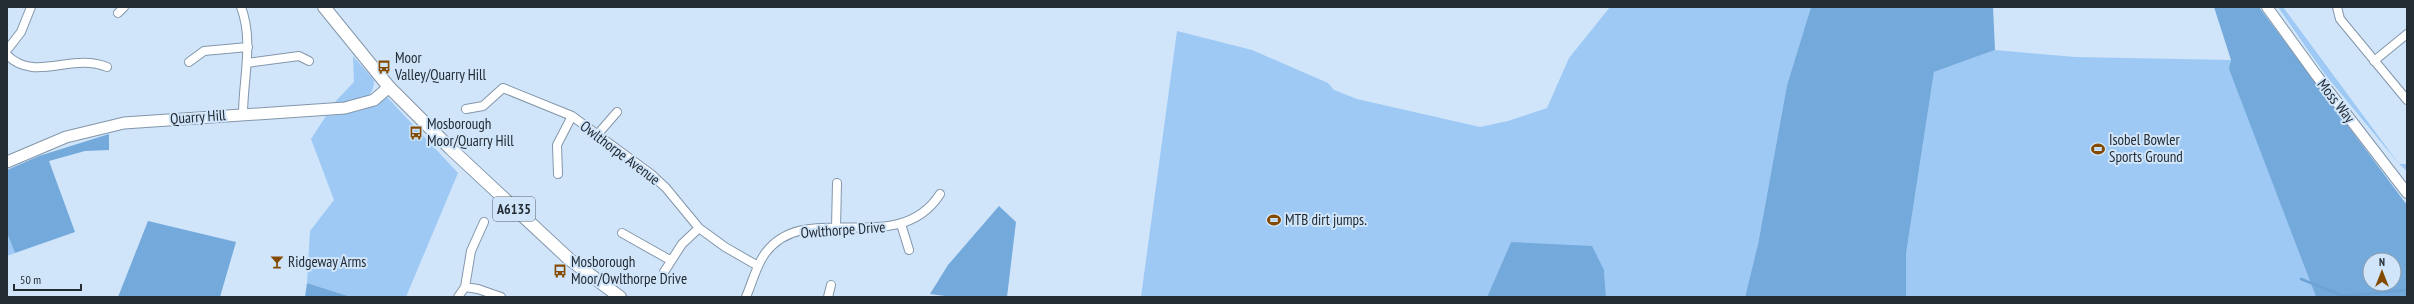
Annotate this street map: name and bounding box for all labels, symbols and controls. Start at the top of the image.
place label: Moor Valley/Quarry Hill [394,48,486,84]
bus stop icon: Moor Valley/Quarry Hill [376,59,392,75]
street label: Moss Way [2313,75,2360,127]
street label: Quarry Hill [170,105,227,128]
place label: Mosborough Moor/Quarry Hill [427,114,514,150]
street label: Owlthorpe Avenue [577,116,664,189]
bus stop icon: Mosborough Moor/Quarry Hill [408,125,424,141]
place label: Isobel Bowler Sports Ground [2109,130,2183,166]
sports icon: Isobel Bowler Sports Ground [2090,141,2106,157]
road number: A6135 [493,197,535,221]
place label: MTB dirt jumps. [1285,210,1367,229]
sports icon: MTB dirt jumps. [1266,212,1282,228]
street label: Owlthorpe Drive [800,217,886,242]
place label: Ridgeway Arms [288,252,366,271]
place label: Mosborough Moor/Owlthorpe Drive [571,252,687,288]
north arrow [2362,252,2402,292]
bar icon: Ridgeway Arms [269,254,285,270]
text: N [2379,255,2385,269]
bus stop icon: Mosborough Moor/Owlthorpe Drive [552,263,568,279]
scale bar [14,266,81,292]
text: 50 m [20,272,41,287]

